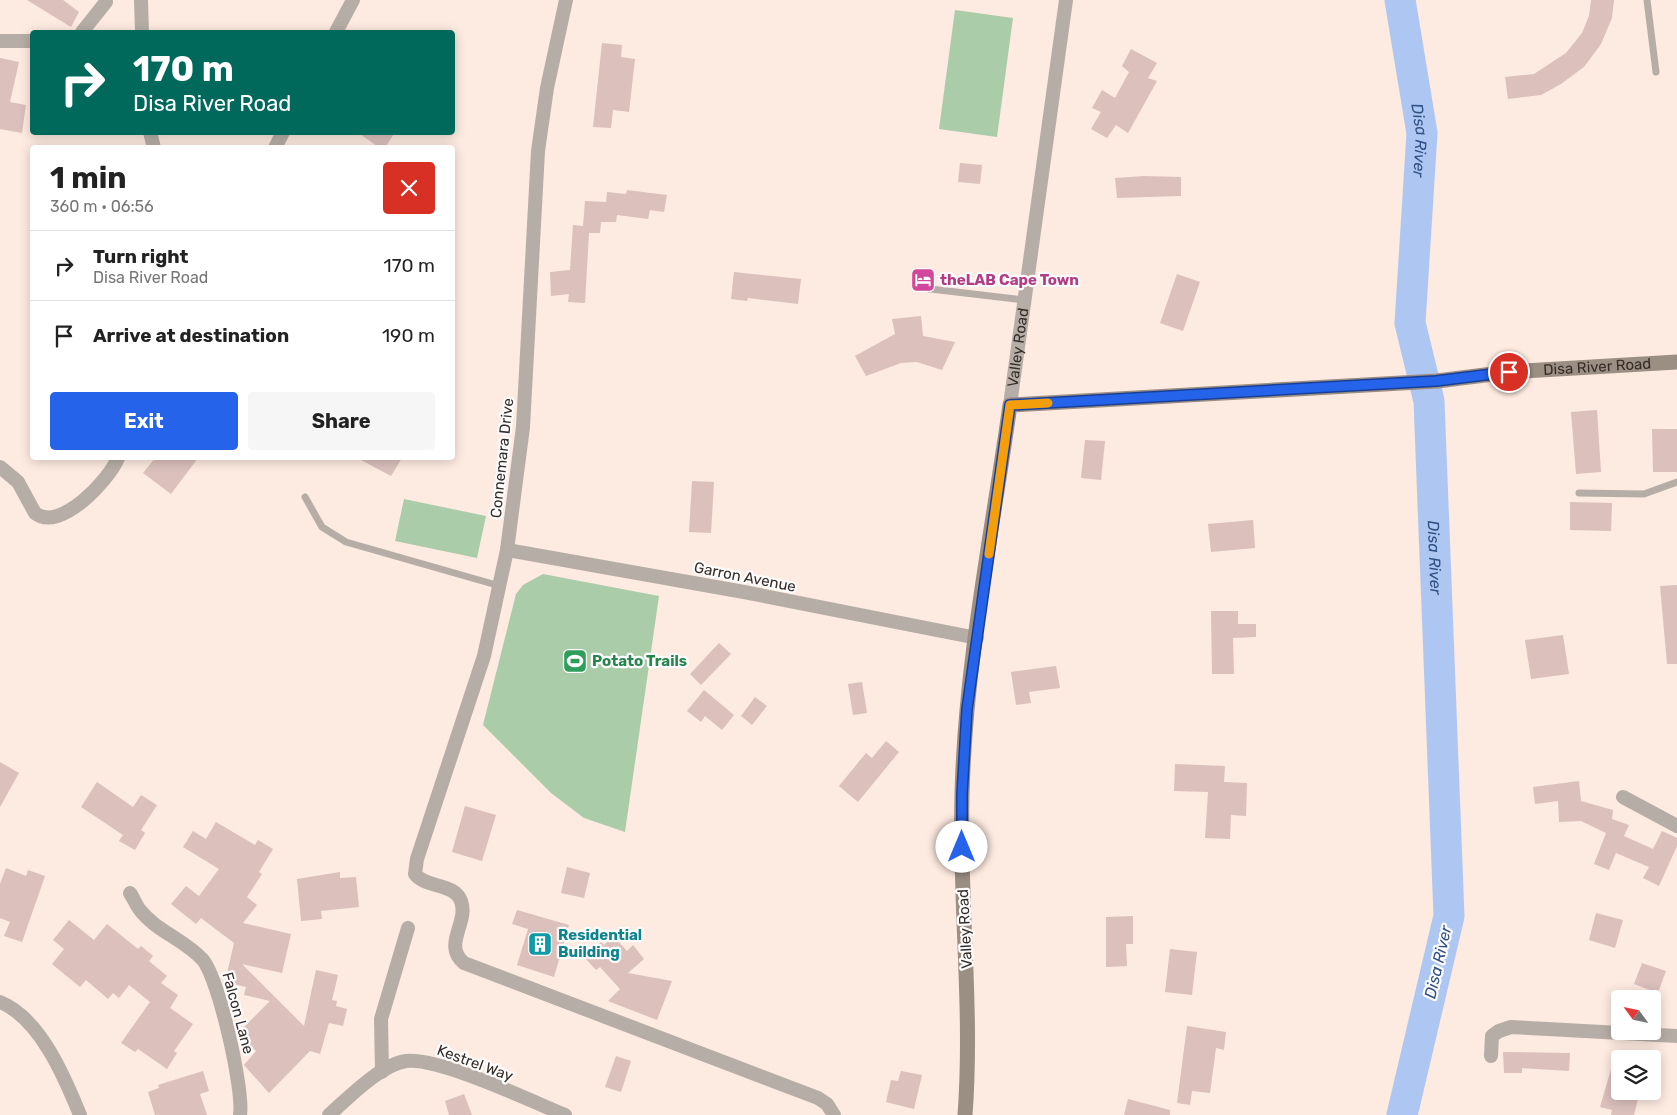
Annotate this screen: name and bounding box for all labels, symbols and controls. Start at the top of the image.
text: 170 m [133,48,234,90]
icon: right [50,50,115,115]
text: Disa River Road [133,90,291,117]
water label: Disa River [1408,102,1432,179]
text: 1 min [50,160,127,196]
button: close [383,162,435,214]
text: 360 m · 06:56 [50,197,154,216]
text: Turn right [93,245,188,268]
icon: right [50,252,78,280]
text: 170 m [384,254,435,277]
hotel icon: theLAB Cape Town [910,267,936,293]
text: Disa River Road [93,268,208,287]
place label: theLAB Cape Town [940,271,1079,289]
street label: Valley Road [1004,307,1032,388]
icon: arrive [50,322,78,350]
text: Arrive at destination [93,324,289,347]
text: 190 m [382,324,435,347]
pin [1488,351,1530,393]
street label: Disa River Road [1543,355,1652,379]
icon: arrive [1495,358,1523,386]
button: Exit [50,392,238,450]
button: Share [248,392,435,450]
street label: Connemara Drive [487,397,517,519]
water label: Disa River [1424,520,1446,596]
street label: Garron Avenue [693,558,797,596]
sports icon: Potato Trails [562,648,588,674]
place label: Potato Trails [592,652,687,670]
position arrow [935,820,987,872]
street label: Valley Road [954,889,976,969]
water label: Disa River [1420,923,1456,1000]
place label: Residential Building [558,926,642,961]
building icon: Residential Building [527,931,553,957]
street label: Falcon Lane [218,970,258,1056]
north arrow [1611,990,1661,1040]
map controls [1611,990,1661,1100]
street label: Kestrel Way [435,1041,515,1085]
button: layers [1611,1050,1661,1100]

